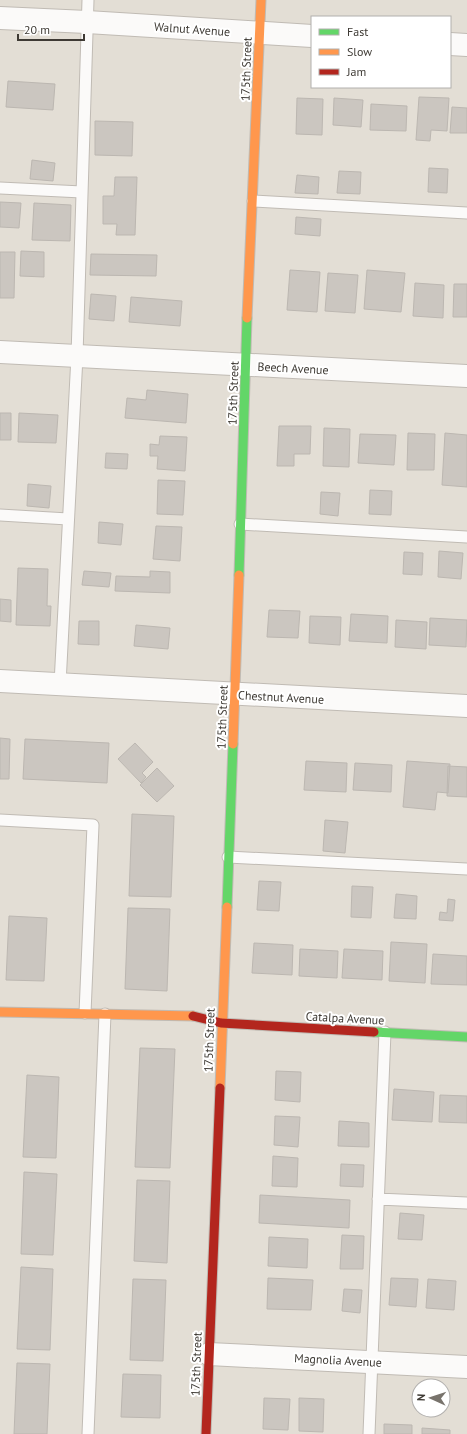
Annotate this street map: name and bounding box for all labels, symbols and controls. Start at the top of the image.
scale bar [18,16,84,42]
legend [311,16,451,88]
street label: Walnut Avenue [153,19,231,39]
text: 20 m [24,22,50,37]
text: Fast [347,24,368,39]
street label: 175th Street [237,37,255,101]
text: Slow [347,44,372,59]
text: Jam [346,64,366,79]
street label: Beech Avenue [257,359,329,377]
street label: 175th Street [224,361,242,425]
street label: 175th Street [213,685,231,749]
street label: Chestnut Avenue [238,687,324,707]
street label: 175th Street [200,1008,218,1072]
street label: Catalpa Avenue [305,1008,385,1028]
street label: 175th Street [187,1332,205,1396]
street label: Magnolia Avenue [294,1350,382,1370]
north arrow [411,1378,451,1418]
text: N [414,1393,428,1401]

